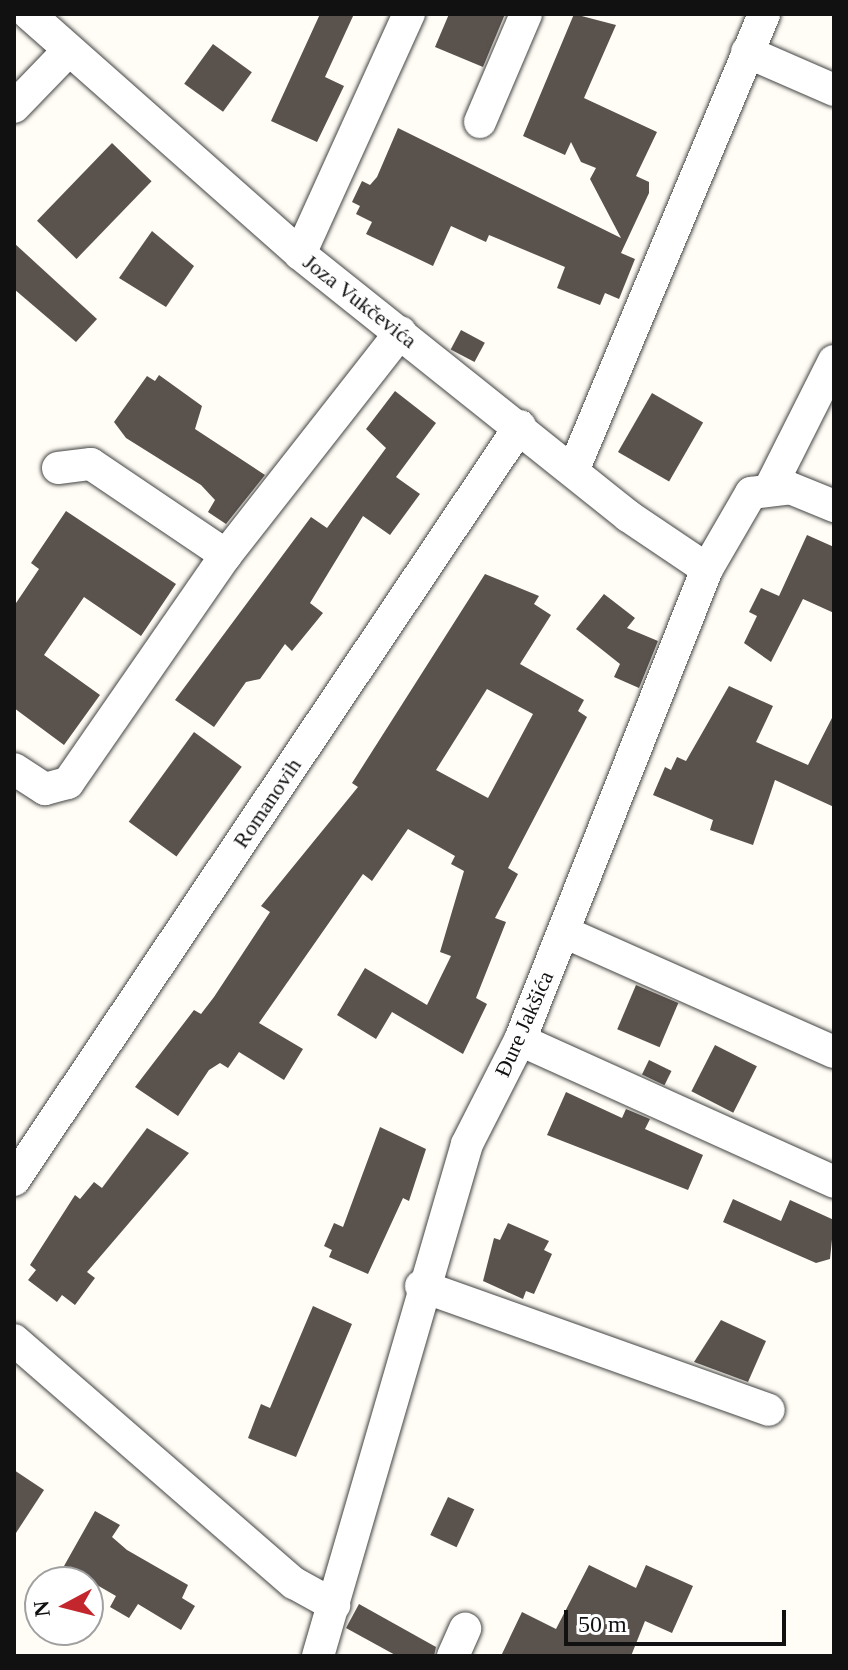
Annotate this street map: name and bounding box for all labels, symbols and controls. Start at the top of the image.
street label: Joza Vukčevića [298,248,422,354]
street label: Romanovih [227,753,307,853]
street label: Đure Jakšića [489,967,559,1081]
north arrow [24,1566,104,1646]
scale bar [568,1594,790,1644]
text: N [28,1599,55,1618]
text: 50 m [578,1611,627,1637]

